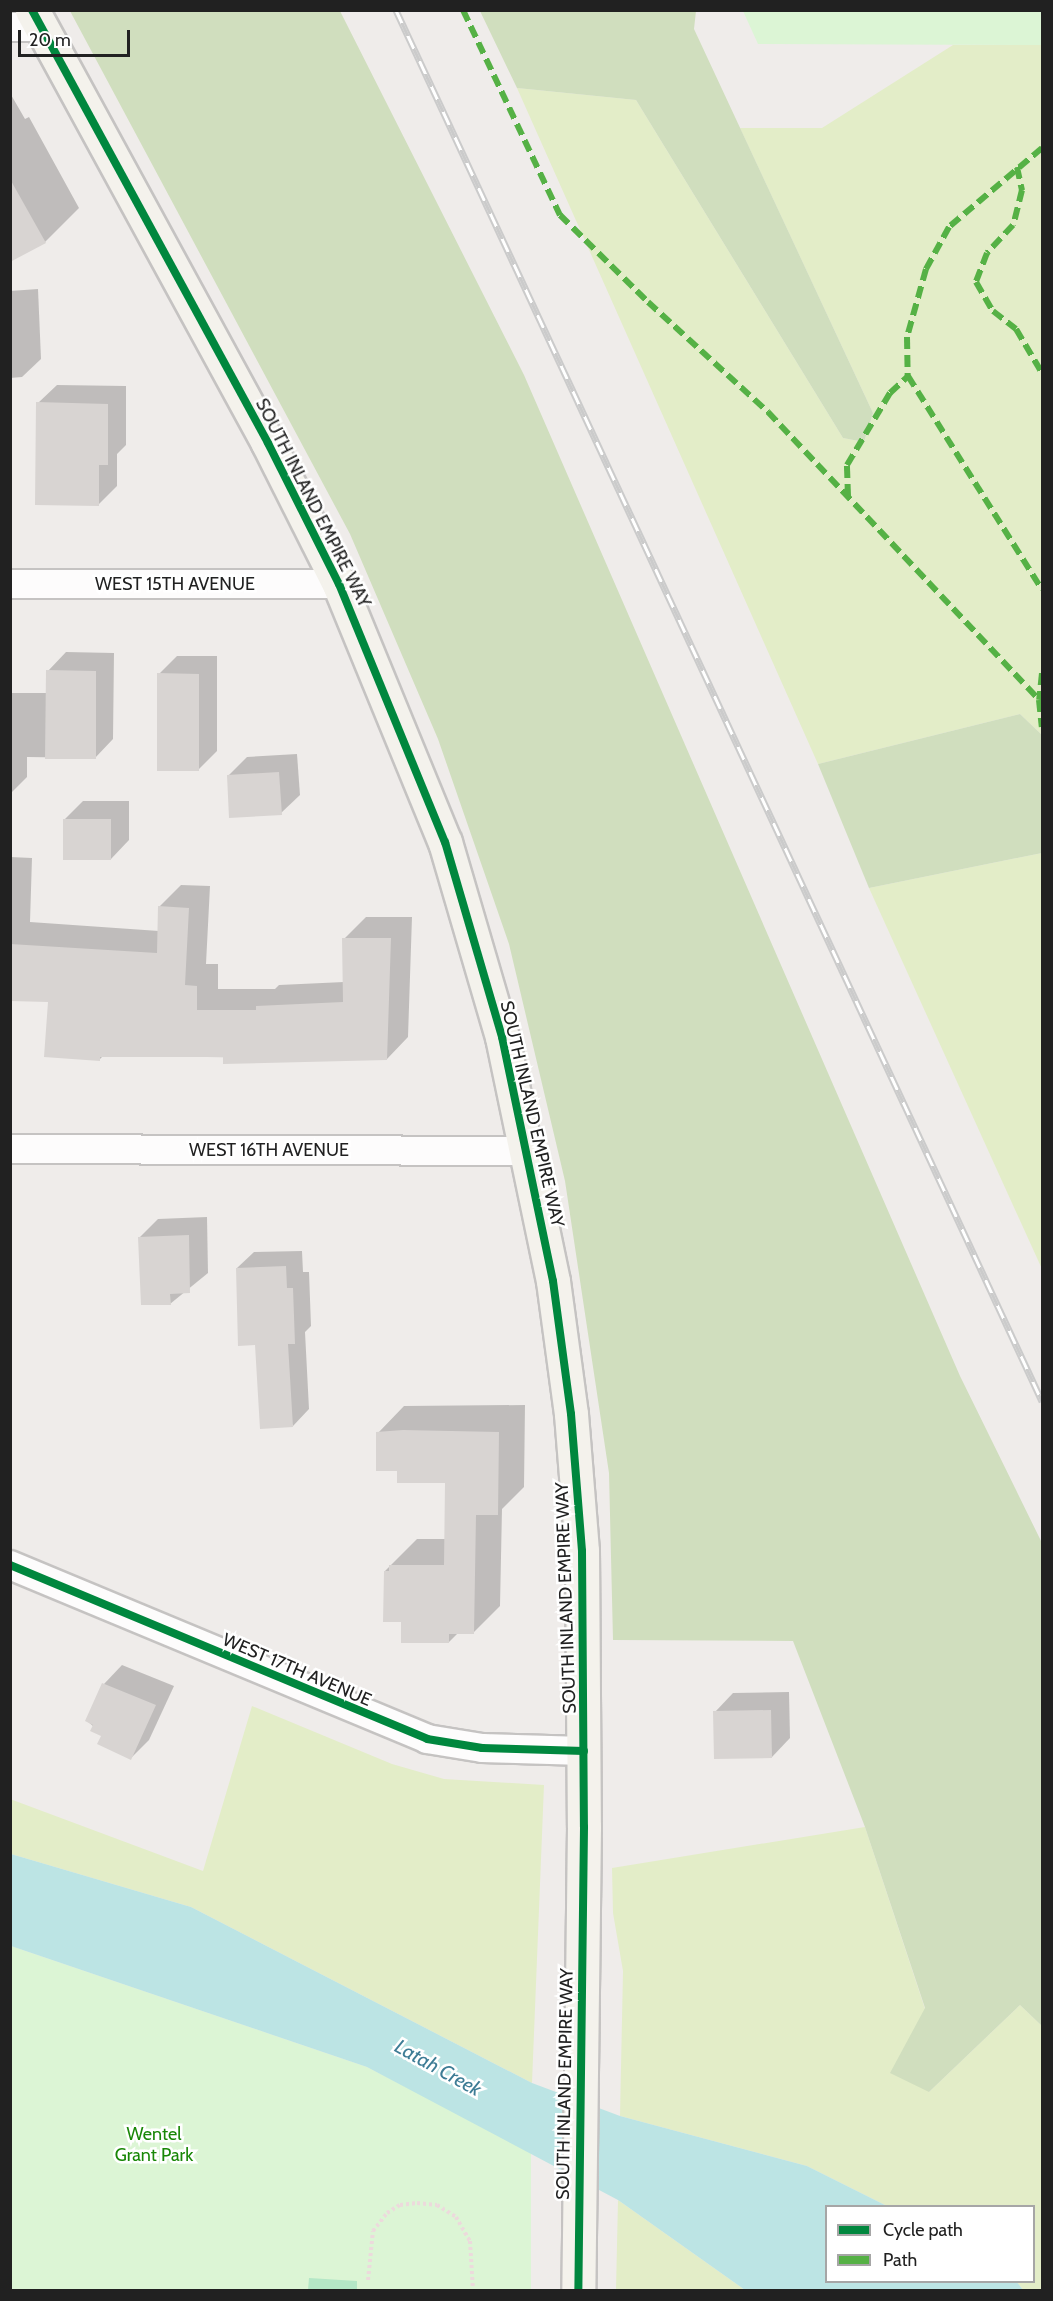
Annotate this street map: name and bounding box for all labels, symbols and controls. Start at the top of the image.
scale bar [21,18,134,56]
text: 20 m [29,29,71,51]
street label: SOUTH INLAND EMPIRE WAY [251,395,375,611]
street label: WEST 15TH AVENUE [95,573,255,595]
street label: SOUTH INLAND EMPIRE WAY [495,999,569,1229]
street label: WEST 16TH AVENUE [189,1139,349,1161]
street label: SOUTH INLAND EMPIRE WAY [551,1482,581,1714]
street label: WEST 17TH AVENUE [219,1629,375,1711]
street label: SOUTH INLAND EMPIRE WAY [552,1968,578,2200]
water label: Latah Creek [391,2034,485,2102]
park label: Wentel Grant Park [115,2124,193,2166]
legend [825,2205,1035,2283]
text: Cycle path [883,2219,963,2241]
text: Path [883,2249,917,2271]

